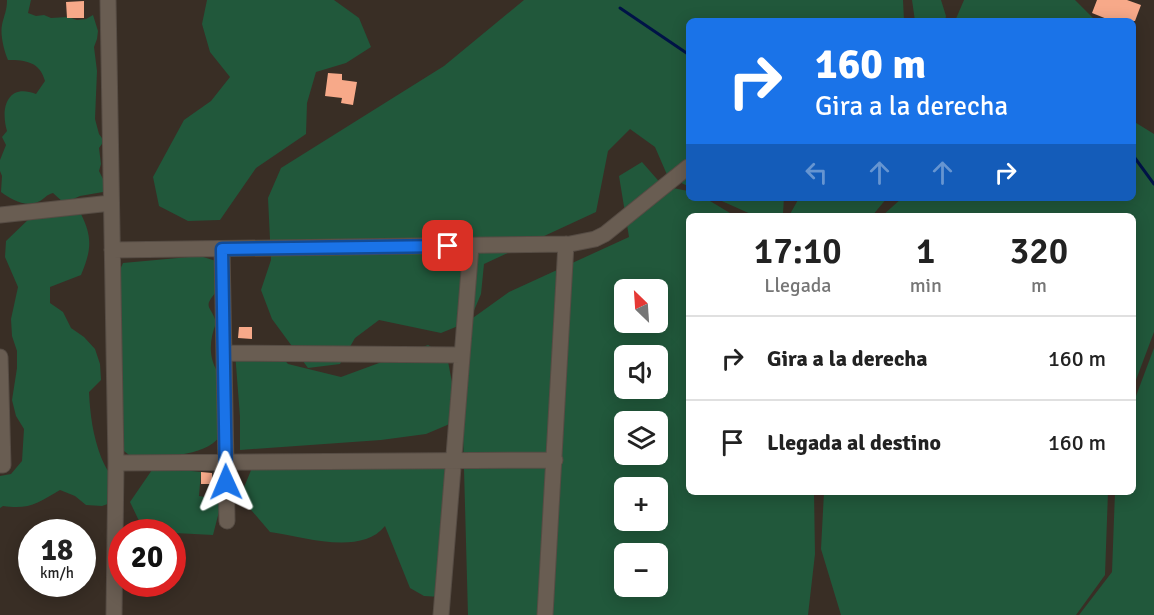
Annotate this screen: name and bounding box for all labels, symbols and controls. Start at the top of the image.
text: 160 m [815,39,926,90]
icon: right [716,42,794,120]
text: Gira a la derecha [815,90,1008,123]
icon: left [800,156,833,189]
icon: ahead [863,156,896,189]
icon: ahead [926,156,959,189]
icon: right [989,156,1022,189]
pin [422,220,473,271]
icon: arrive [431,229,464,262]
text: 17:10 [754,229,842,274]
text: 1 [916,229,936,274]
text: 320 [1010,229,1068,274]
text: Llegada [764,273,831,298]
text: min [910,273,942,298]
text: m [1031,273,1047,298]
north arrow [614,279,668,333]
map controls [614,279,668,597]
icon: right [716,342,749,375]
button: sound [614,345,668,399]
text: Gira a la derecha [767,345,928,372]
text: 160 m [1048,345,1106,372]
button: layers [614,411,668,465]
icon: arrive [716,426,749,459]
text: Llegada al destino [767,429,941,456]
text: 160 m [1048,429,1106,456]
position arrow [194,450,258,514]
button: + [614,477,668,531]
speed limit sign: 20 [108,519,186,597]
text: 18 [41,532,73,569]
button: − [614,543,668,597]
text: km/h [40,564,74,582]

